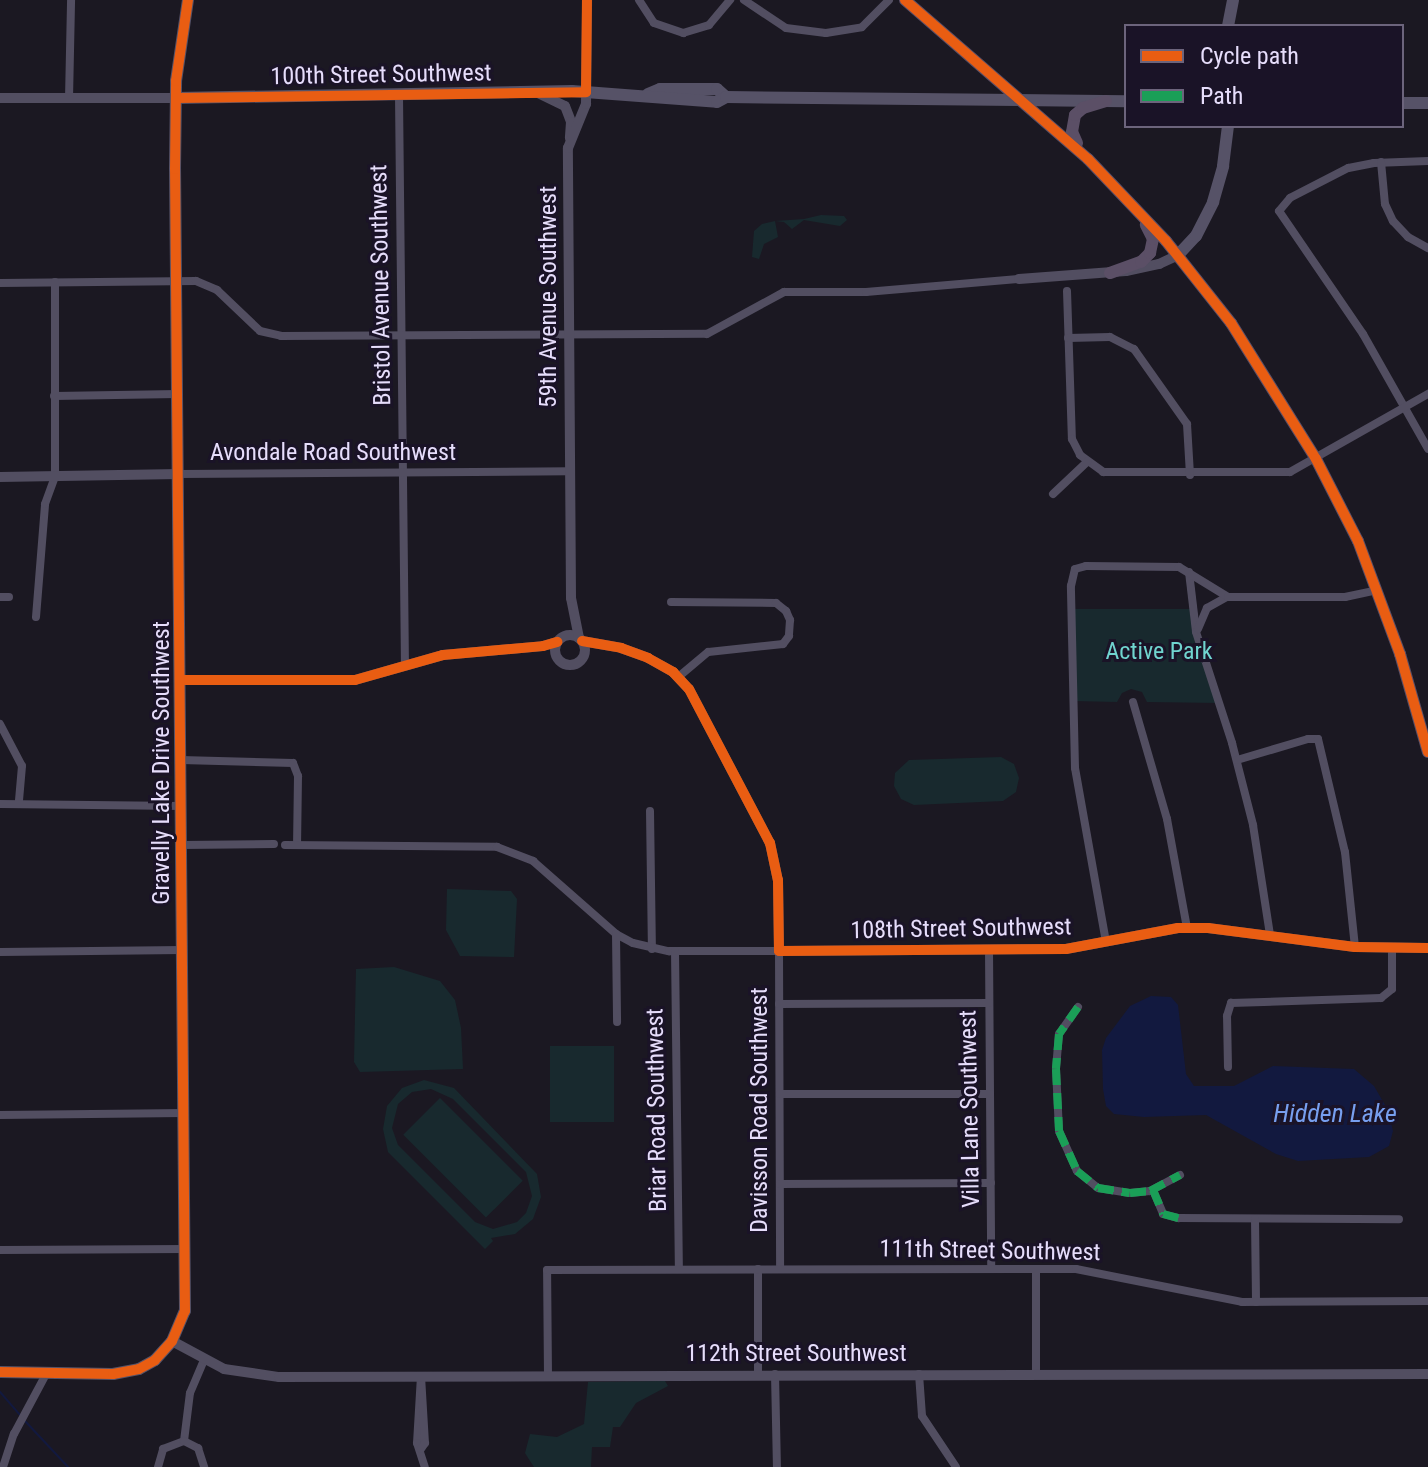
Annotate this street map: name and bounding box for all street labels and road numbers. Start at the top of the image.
street label: 100th Street Southwest [270,59,492,91]
street label: Bristol Avenue Southwest [364,164,398,406]
street label: 59th Avenue Southwest [535,186,563,408]
street label: Avondale Road Southwest [210,439,456,467]
street label: Gravelly Lake Drive Southwest [148,621,176,905]
street label: 108th Street Southwest [850,913,1072,945]
street label: Davisson Road Southwest [746,987,774,1233]
street label: Briar Road Southwest [641,1008,673,1212]
street label: Villa Lane Southwest [954,1010,986,1208]
street label: 111th Street Southwest [879,1235,1101,1267]
street label: 112th Street Southwest [685,1340,907,1368]

